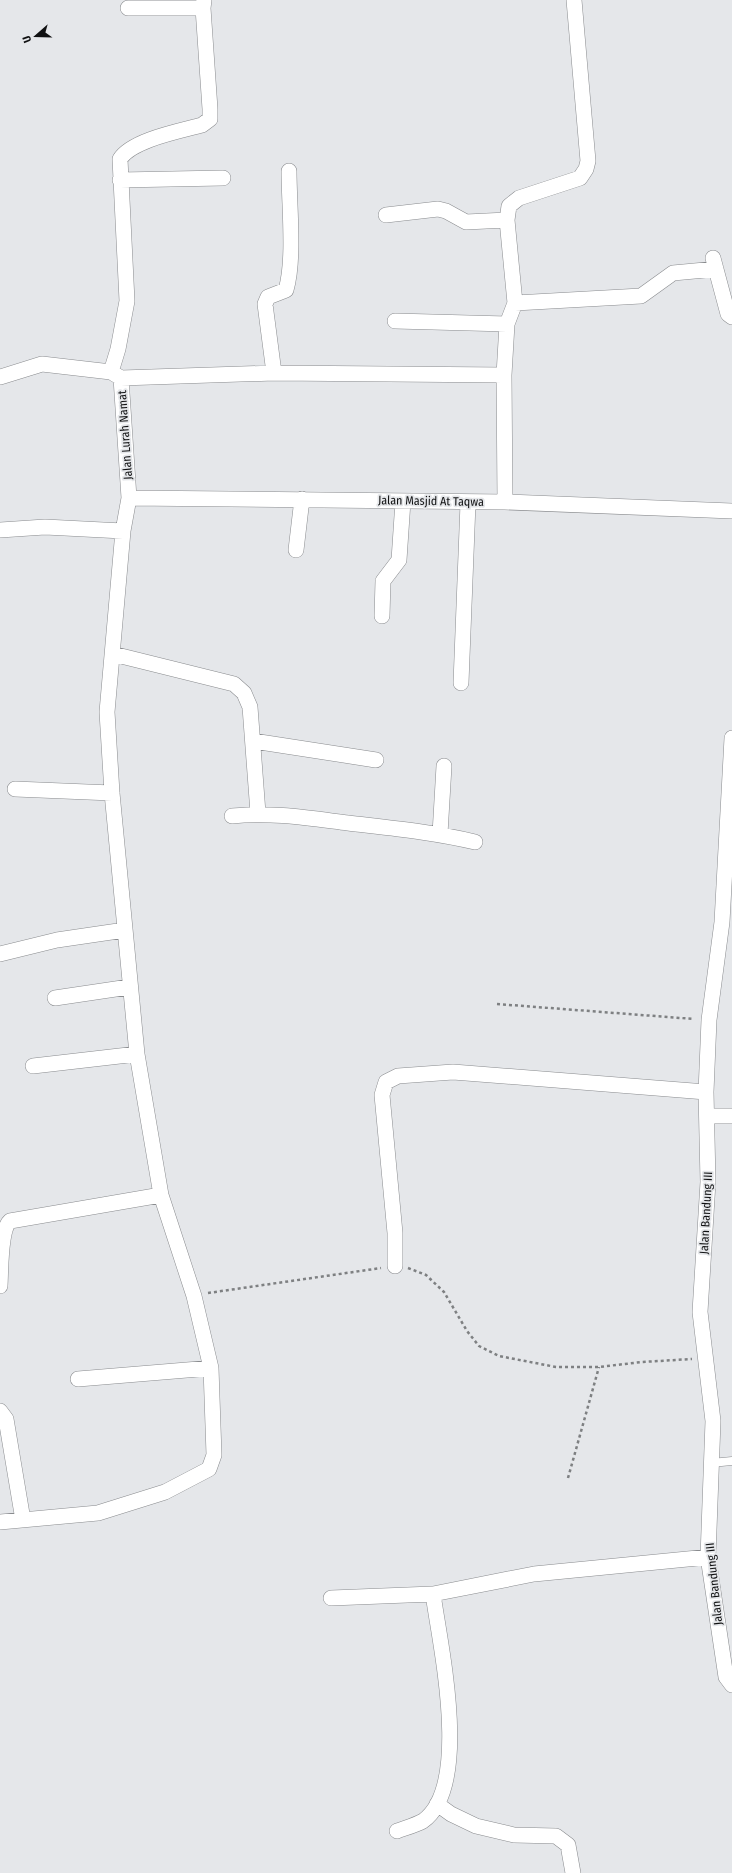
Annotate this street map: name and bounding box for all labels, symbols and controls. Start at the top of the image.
north arrow [16,16,56,56]
text: U [20,34,34,45]
street label: Jalan Lurah Namat [115,390,135,480]
street label: Jalan Masjid At Taqwa [378,493,484,509]
street label: Jalan Bandung III [697,1171,715,1255]
street label: Jalan Bandung III [703,1542,725,1626]

